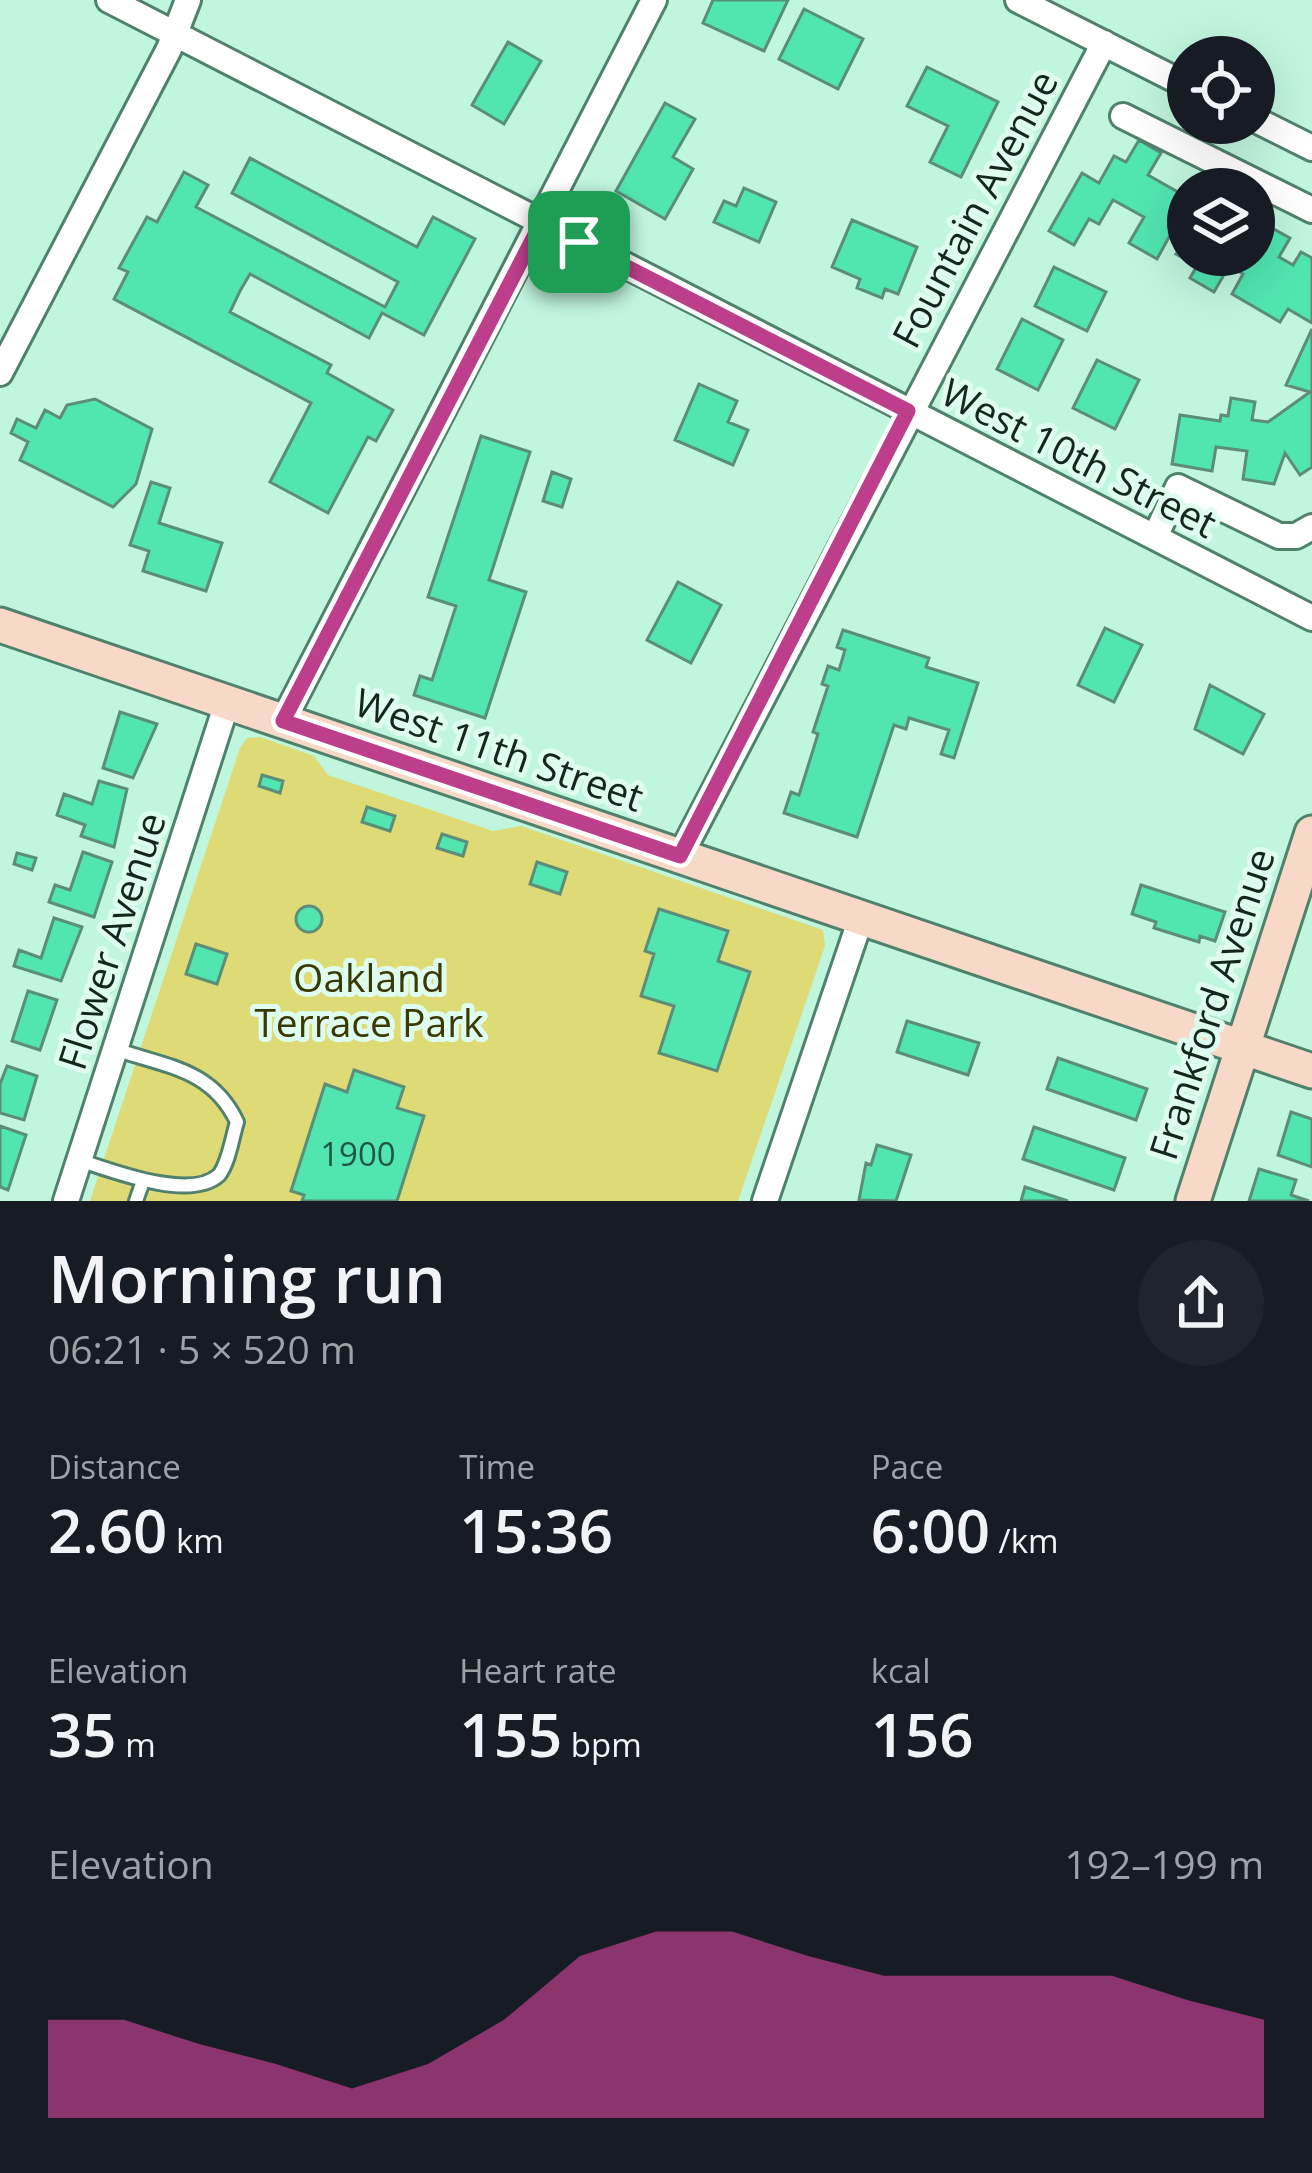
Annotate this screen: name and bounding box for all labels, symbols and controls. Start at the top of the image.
map controls [1167,36,1275,276]
button: locate [1167,36,1275,144]
street label: Fountain Avenue [878,60,1069,356]
button: layers [1167,168,1275,276]
pin [528,191,630,293]
icon: arrive [546,209,612,275]
street label: West 10th Street [933,364,1226,549]
street label: West 11th Street [348,674,651,823]
street label: Flower Avenue [44,805,177,1076]
street label: Frankford Avenue [1135,841,1286,1166]
park label: Oakland Terrace Park [254,950,484,1048]
house number: 1900 [320,1131,396,1176]
text: Morning run [48,1232,446,1322]
button: share [1138,1240,1264,1366]
text: 06:21 · 5 × 520 m [48,1322,356,1375]
text: Distance [48,1444,181,1489]
text: Time [459,1444,535,1489]
text: Pace [871,1444,943,1489]
text: 2.60 [48,1489,167,1571]
text: 15:36 [459,1489,613,1571]
text: 6:00 [871,1489,990,1571]
text: km [167,1518,224,1563]
text: /km [990,1518,1059,1563]
text: Elevation [48,1648,188,1693]
text: Heart rate [459,1648,616,1693]
text: kcal [871,1648,930,1693]
text: 35 [48,1693,117,1775]
text: 155 [459,1693,562,1775]
text: 156 [871,1693,974,1775]
text: m [117,1722,156,1767]
text: bpm [562,1722,642,1767]
text: Elevation [48,1837,214,1890]
text: 192–199 m [1064,1837,1264,1890]

